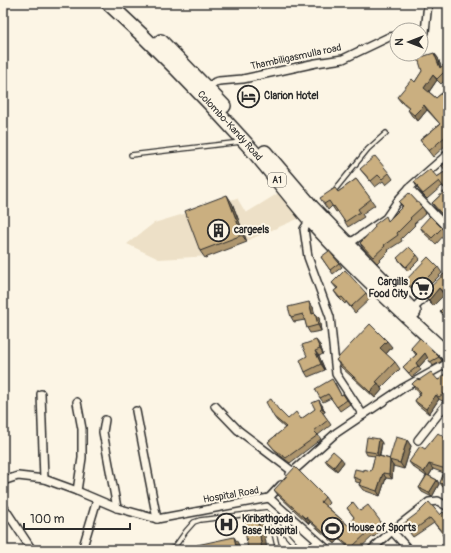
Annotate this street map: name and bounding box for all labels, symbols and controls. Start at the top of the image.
north arrow [389,22,429,62]
text: N [393,38,406,46]
street label: Thambiligasmulla road [249,41,343,72]
hotel icon: Clarion Hotel [236,83,262,109]
street label: Colombo-Kandy Road [195,88,265,163]
place label: Clarion Hotel [264,90,319,102]
road number: A1 [268,173,286,187]
building icon: cargeels [205,217,231,243]
place label: cargeels [233,224,270,236]
supermarket icon: Cargills Food City [410,275,436,301]
place label: Cargills Food City [368,276,409,300]
street label: Hospital Road [202,484,260,506]
scale bar [24,505,130,531]
text: 100 m [30,512,65,527]
hospital icon: Kiribathgoda Base Hospital [214,512,240,538]
place label: Kiribathgoda Base Hospital [242,513,298,537]
sports icon: House of Sports [319,515,345,541]
place label: House of Sports [348,522,416,534]

